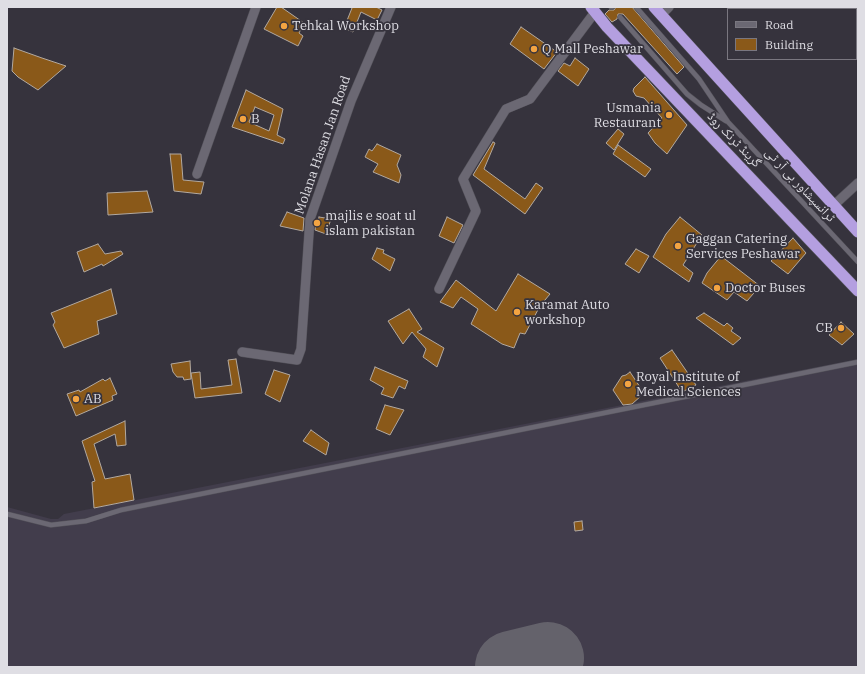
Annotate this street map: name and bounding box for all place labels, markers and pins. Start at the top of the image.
place label: Tehkal Workshop [292,18,399,34]
marker: Tehkal Workshop [279,21,289,31]
place label: Q Mall Peshawar [542,41,643,57]
marker: Q Mall Peshawar [529,44,539,54]
place label: Usmania Restaurant [594,100,661,131]
marker: Usmania Restaurant [664,110,674,120]
place label: B [251,111,260,127]
marker: B [238,114,248,124]
place label: majlis e soat ul islam pakistan [325,208,416,239]
marker: majlis e soat ul islam pakistan [312,218,322,228]
place label: Gaggan Catering Services Peshawar [686,231,800,262]
marker: Gaggan Catering Services Peshawar [673,241,683,251]
place label: Doctor Buses [725,280,805,296]
marker: Doctor Buses [712,283,722,293]
place label: Karamat Auto workshop [525,297,610,328]
marker: Karamat Auto workshop [512,307,522,317]
place label: CB [816,320,833,336]
marker: CB [836,323,846,333]
place label: Royal Institute of Medical Sciences [636,369,741,400]
marker: Royal Institute of Medical Sciences [623,379,633,389]
place label: AB [84,391,102,407]
marker: AB [71,394,81,404]

